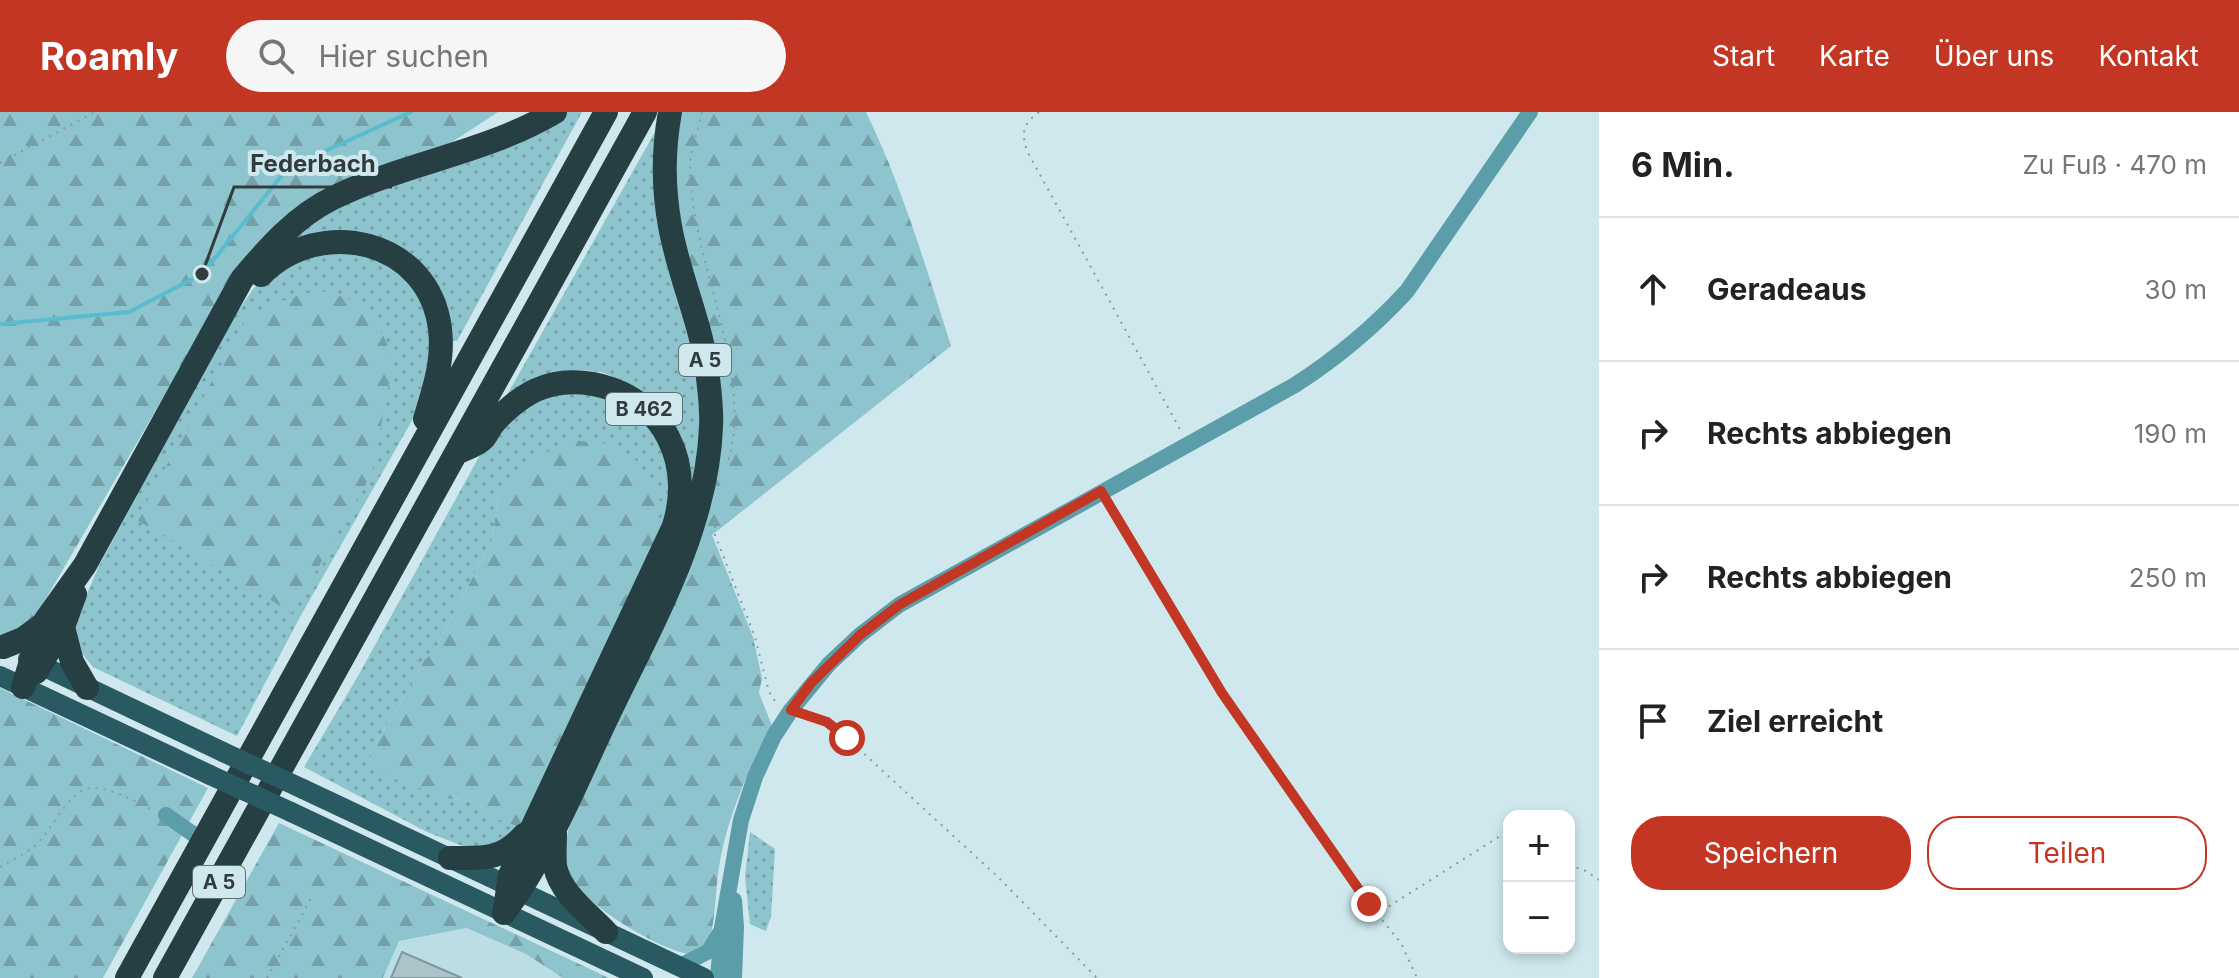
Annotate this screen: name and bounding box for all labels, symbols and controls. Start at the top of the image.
search box [226,20,786,92]
text: Roamly [40,33,178,79]
icon: search [254,34,298,78]
text: Hier suchen [318,38,489,74]
text: Start [1712,39,1775,73]
text: Karte [1819,39,1890,73]
text: Über uns [1934,39,2054,73]
text: Kontakt [2098,39,2199,73]
callout: Federbach [234,139,392,187]
text: 6 Min. [1631,144,1735,185]
text: Federbach [250,149,376,178]
text: Zu Fuß · 470 m [2022,149,2207,180]
icon: ahead [1631,267,1675,311]
text: Geradeaus [1707,271,1867,307]
text: 30 m [2144,274,2207,305]
road number: A 5 [679,344,731,376]
road number: B 462 [606,393,682,425]
icon: right [1631,411,1675,455]
text: Rechts abbiegen [1707,415,1952,451]
text: 190 m [2134,418,2207,449]
icon: right [1631,555,1675,599]
text: Rechts abbiegen [1707,559,1952,595]
text: 250 m [2129,562,2207,593]
icon: arrive [1631,699,1675,743]
text: Ziel erreicht [1707,703,1883,739]
route start [829,720,865,756]
map controls [1503,810,1575,954]
button: + [1503,810,1575,882]
button: Speichern [1631,816,1911,890]
button: Teilen [1927,816,2207,890]
road number: A 5 [193,866,245,898]
button: − [1503,882,1575,954]
route end [1351,886,1387,922]

